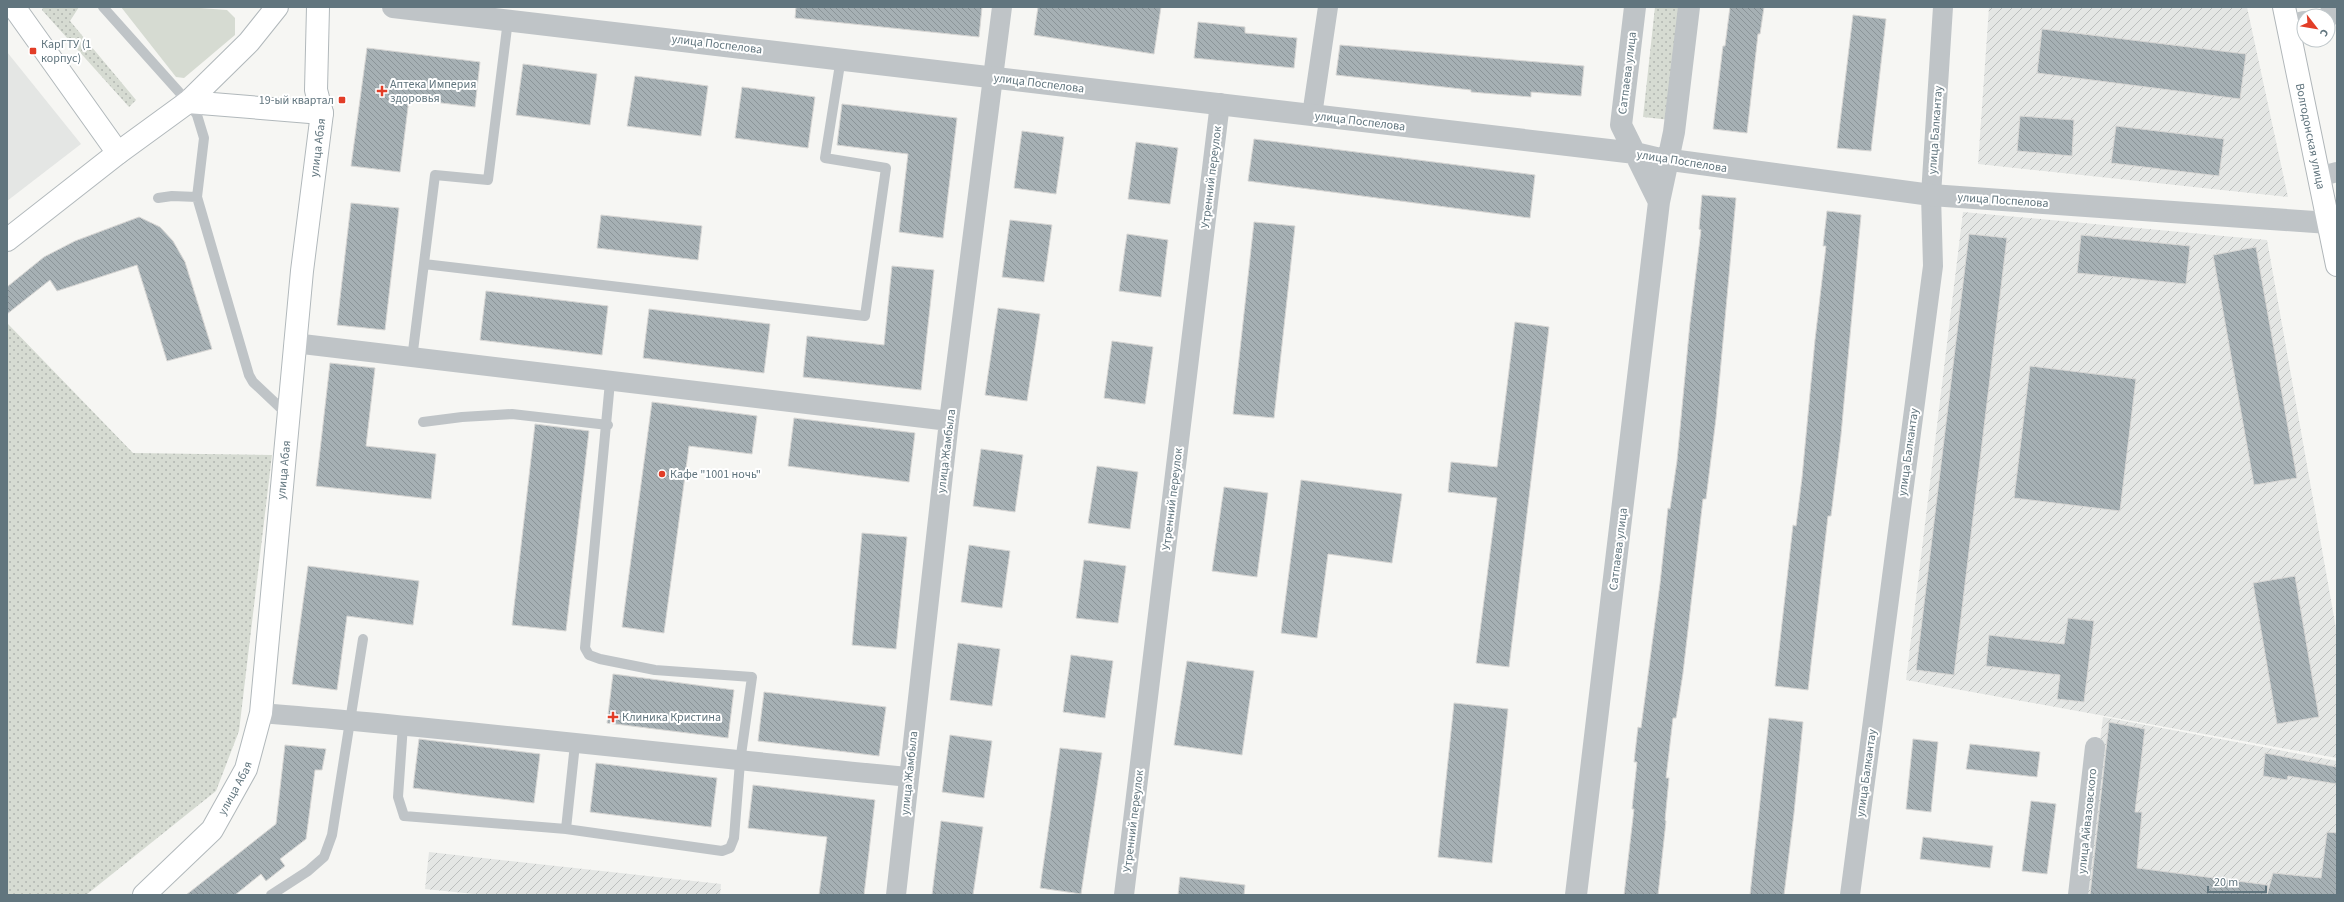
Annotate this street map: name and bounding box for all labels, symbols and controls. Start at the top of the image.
north arrow [2296,8,2336,48]
text: С [2316,26,2332,40]
street label: улица Поспелова [671,31,763,58]
street label: Сатпаева улица [1614,31,1641,115]
place label: КарГТУ (1 корпус) [41,36,91,67]
marker: КарГТУ (1 корпус) [28,46,38,56]
street label: улица Поспелова [993,70,1085,97]
place label: Аптека Империя здоровья [390,76,476,107]
street label: Волгодонская улица [2291,82,2329,191]
street label: улица Балкантау [1924,85,1947,175]
marker: Аптека Империя здоровья [377,86,387,96]
place label: 19-ый квартал [259,92,334,109]
marker: 19-ый квартал [337,95,347,105]
street label: улица Поспелова [1314,108,1406,135]
street label: улица Абая [306,117,330,178]
street label: Утренний переулок [1197,125,1226,229]
street label: улица Поспелова [1636,146,1728,177]
street label: улица Поспелова [1957,189,2049,212]
street label: улица Балкантау [1894,407,1923,497]
street label: улица Жамбыла [933,408,960,494]
street label: улица Абая [273,440,295,500]
street label: Утренний переулок [1158,447,1187,551]
place label: Кафе "1001 ночь" [670,466,761,483]
marker: Кафе "1001 ночь" [657,469,667,479]
street label: Сатпаева улица [1605,507,1632,591]
place label: Клиника Кристина [622,709,721,726]
marker: Клиника Кристина [607,711,619,723]
street label: улица Балкантау [1852,728,1881,818]
street label: улица Жамбыла [897,730,922,816]
street label: улица Абая [214,760,257,818]
street label: улица Айвазовского [2074,767,2101,875]
street label: Утренний переулок [1119,769,1148,873]
scale bar [2208,868,2266,894]
text: 20 m [2214,874,2238,891]

